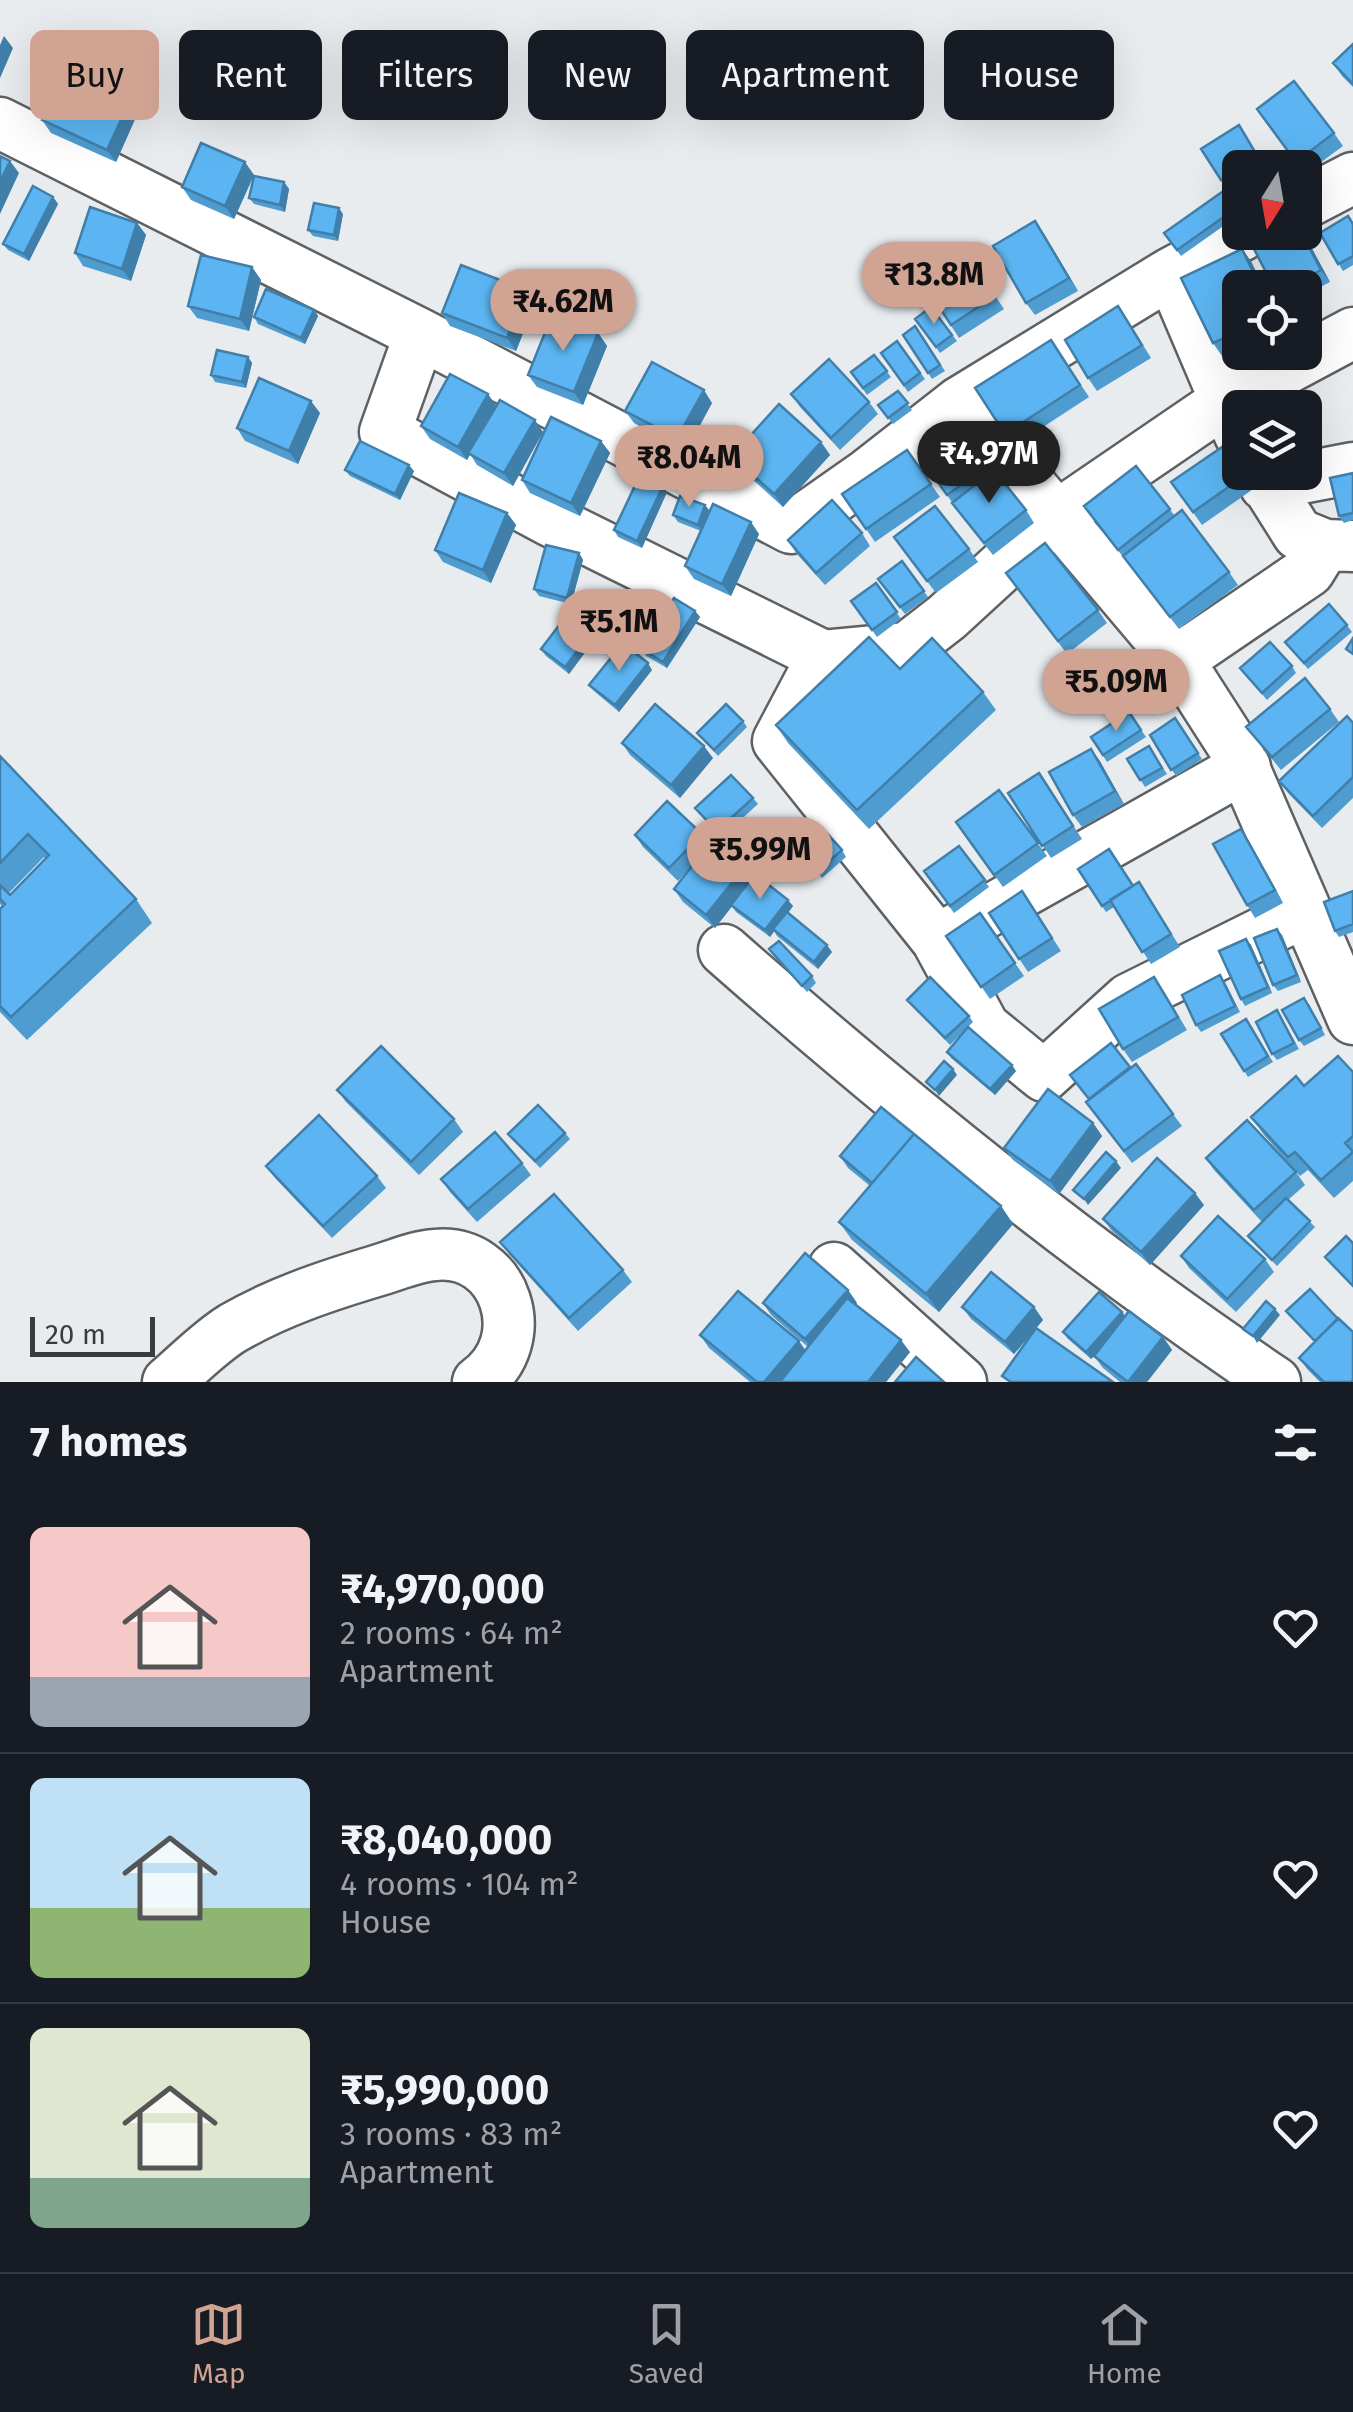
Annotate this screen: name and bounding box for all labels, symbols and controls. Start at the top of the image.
chip: Buy [30,30,159,120]
chip: Rent [179,30,322,120]
chip: Filters [342,30,508,120]
chip: New [528,30,666,120]
chip: Apartment [686,30,924,120]
chip: House [944,30,1114,120]
north arrow [1222,150,1322,250]
map controls [1222,150,1322,490]
pin: ₹13.8M [853,242,1015,327]
text: ₹13.8M [884,255,984,293]
pin: ₹4.62M [482,269,644,354]
button: locate [1222,270,1322,370]
text: ₹4.62M [512,282,614,320]
button: layers [1222,390,1322,490]
pin: ₹4.97M [908,421,1070,506]
pin: ₹8.04M [608,425,770,510]
text: ₹4.97M [939,434,1039,472]
text: ₹8.04M [637,438,741,476]
pin: ₹5.1M [549,589,689,674]
text: ₹5.1M [580,602,658,640]
pin: ₹5.09M [1035,649,1197,734]
text: ₹5.09M [1064,662,1168,700]
pin: ₹5.99M [679,817,841,902]
text: ₹5.99M [709,830,811,868]
scale bar [30,1312,155,1356]
text: 20 m [45,1318,106,1351]
icon: filters [1268,1415,1323,1470]
text: 7 homes [30,1417,187,1467]
text: ₹4,970,000 [340,1564,545,1614]
icon: home [110,1567,230,1687]
icon: heart [1268,1600,1323,1655]
text: 2 rooms · 64 m² [340,1614,563,1652]
text: Apartment [340,1652,494,1690]
text: ₹8,040,000 [340,1815,552,1865]
icon: home [110,1818,230,1938]
icon: heart [1268,1851,1323,1906]
text: 4 rooms · 104 m² [340,1865,579,1903]
text: House [340,1903,431,1941]
text: ₹5,990,000 [340,2065,549,2115]
icon: home [110,2068,230,2188]
icon: heart [1268,2101,1323,2156]
text: 3 rooms · 83 m² [340,2115,562,2153]
text: Apartment [340,2153,494,2191]
tab: Map [191,2297,246,2390]
tab: Saved [629,2297,705,2390]
tab: Home [1087,2297,1162,2390]

